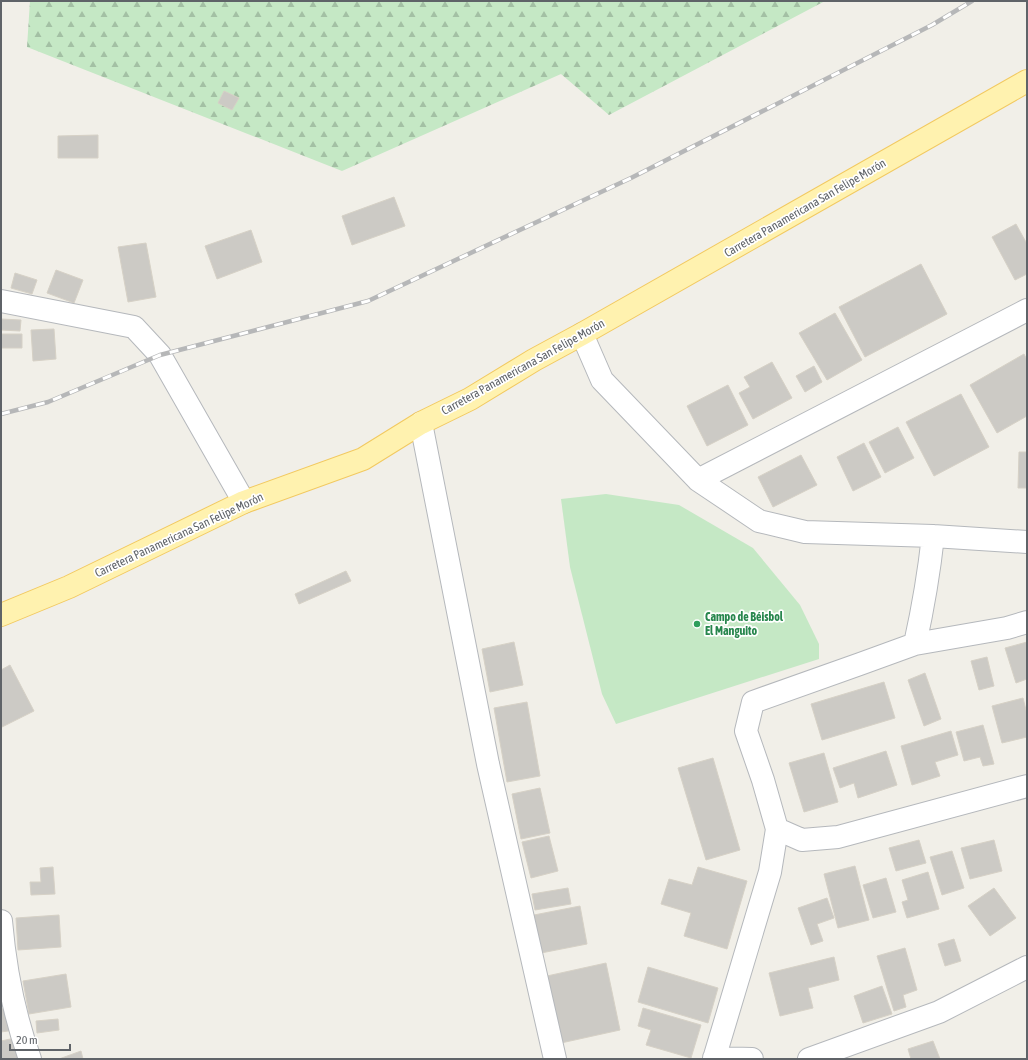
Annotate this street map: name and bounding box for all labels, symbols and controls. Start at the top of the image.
street label: Carretera Panamericana San Felipe Morón [722,156,888,260]
street label: Carretera Panamericana San Felipe Morón [439,316,607,418]
street label: Carretera Panamericana San Felipe Morón [92,490,266,580]
place label: Campo de Béisbol El Manguito [705,610,784,638]
marker: Campo de Béisbol El Manguito [692,619,702,629]
scale bar [10,1026,70,1052]
text: 20 m [16,1033,38,1047]

